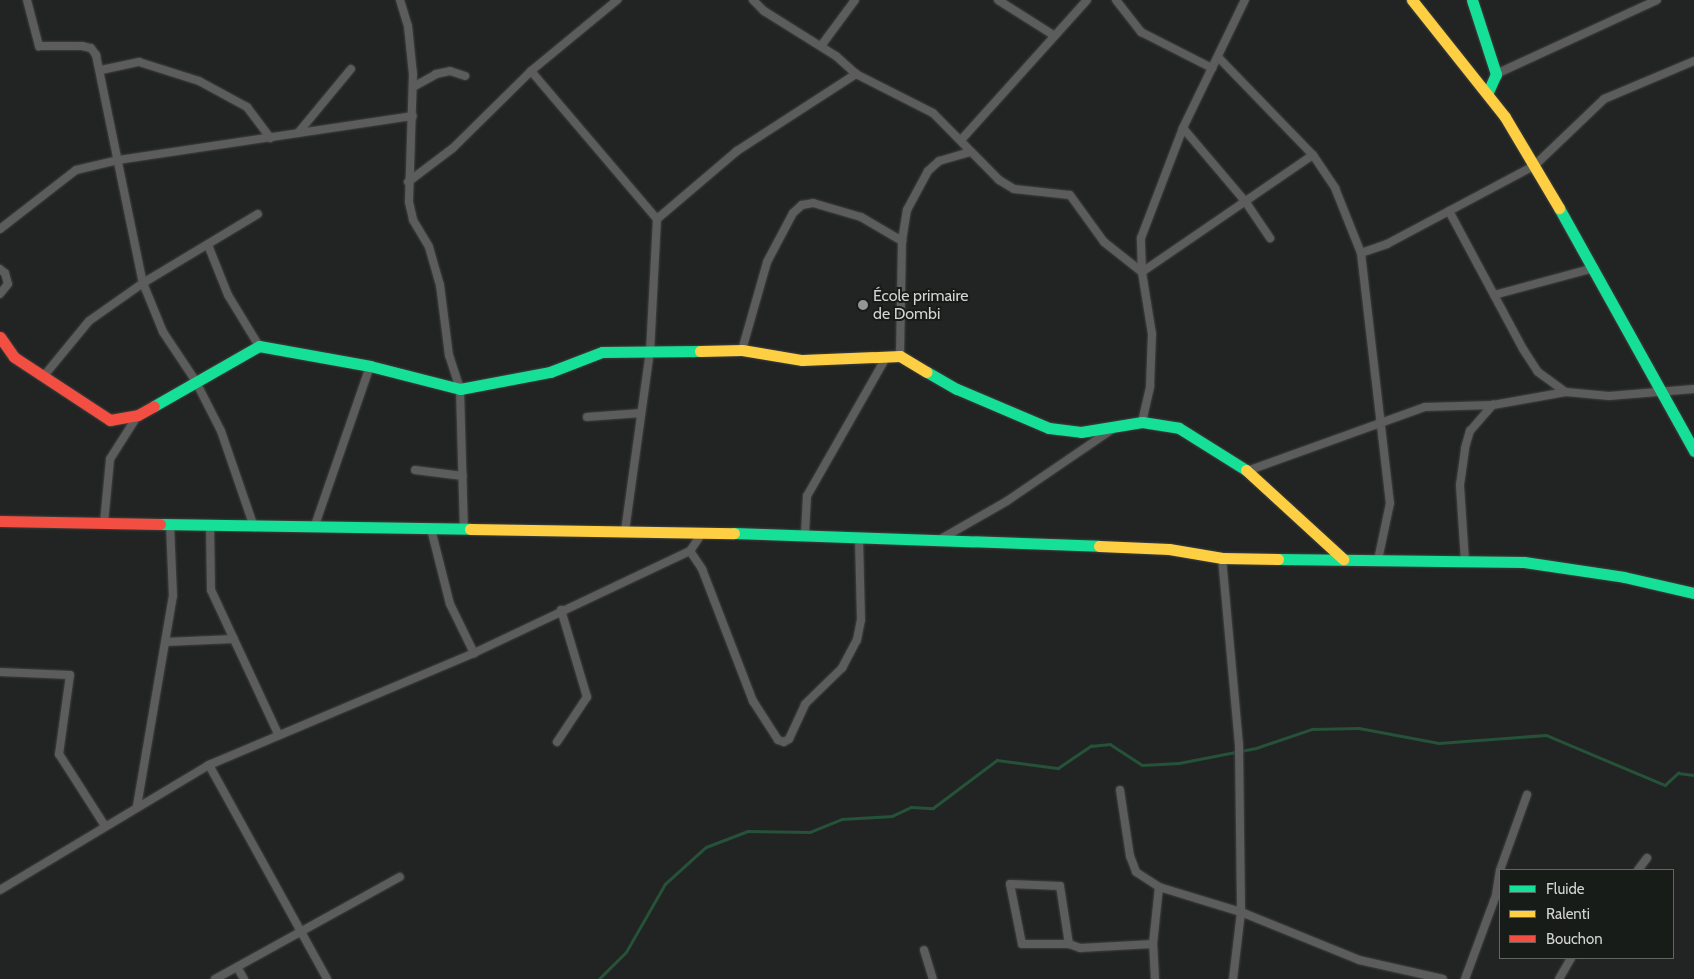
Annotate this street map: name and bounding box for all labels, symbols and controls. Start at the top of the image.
place label: École primaire de Dombi [873,286,969,324]
marker: École primaire de Dombi [857,299,869,311]
legend [1499,869,1674,959]
text: Fluide [1546,880,1584,898]
text: Ralenti [1546,905,1590,923]
text: Bouchon [1546,930,1603,948]

